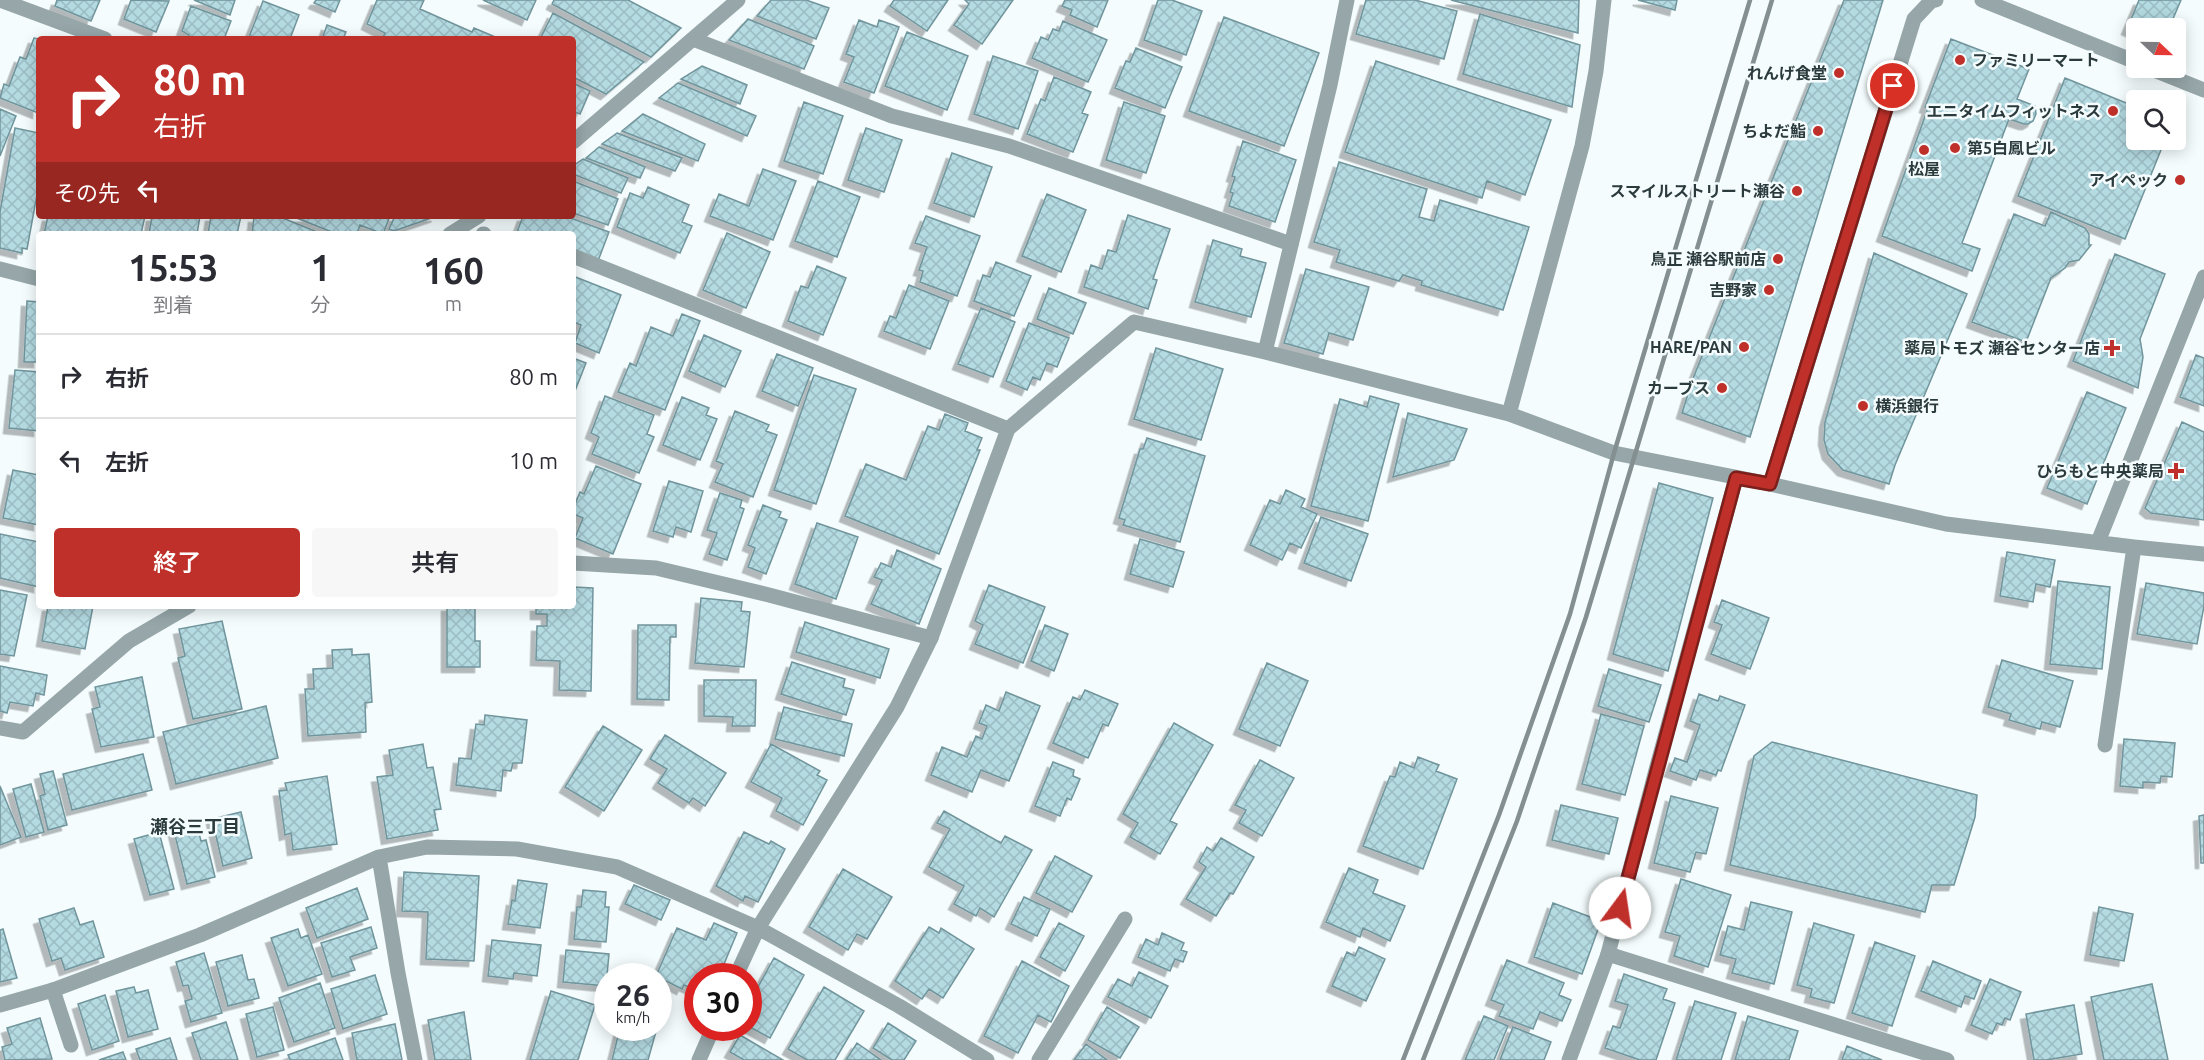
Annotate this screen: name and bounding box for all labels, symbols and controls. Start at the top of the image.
north arrow [2126,18,2186,78]
map controls [2126,18,2186,150]
place label: ファミリーマート [1972,51,2100,69]
marker: ファミリーマート [1953,53,1967,67]
text: 80 m [153,56,247,103]
icon: right [54,60,132,138]
pin [1867,60,1918,111]
place label: れんげ食堂 [1747,64,1827,82]
marker: れんげ食堂 [1832,66,1846,80]
icon: arrive [1876,69,1909,102]
button: search [2126,90,2186,150]
place label: エニタイムフィットネス [1927,102,2101,120]
marker: エニタイムフィットネス [2106,104,2120,118]
text: 右折 [153,111,207,141]
place label: ちよだ鮨 [1742,122,1806,140]
marker: ちよだ鮨 [1811,124,1825,138]
place label: 第5白鳳ビル [1967,139,2056,157]
marker: 第5白鳳ビル [1948,141,1962,155]
marker: 松屋 [1917,143,1931,157]
place label: 松屋 [1908,160,1940,178]
place label: アイペック [2089,171,2168,189]
marker: アイペック [2173,173,2187,187]
icon: left [132,174,165,207]
text: その先 [54,180,120,205]
place label: スマイルストリート瀬谷 [1609,182,1785,200]
marker: スマイルストリート瀬谷 [1790,184,1804,198]
text: 15:53 [128,247,218,288]
text: 1 [310,247,331,288]
text: 160 [423,250,484,291]
place label: 鳥正 瀬谷駅前店 [1650,250,1766,268]
marker: 鳥正 瀬谷駅前店 [1771,252,1785,266]
place label: 吉野家 [1709,281,1757,299]
marker: 吉野家 [1762,283,1776,297]
text: m [445,292,462,315]
text: 到着 [153,293,193,316]
text: 分 [311,293,331,316]
place label: HARE/PAN [1650,338,1732,356]
place label: 薬局トモズ 瀬谷センター店 [1904,339,2100,357]
marker: HARE/PAN [1737,340,1751,354]
marker: 薬局トモズ 瀬谷センター店 [2105,341,2119,355]
icon: right [54,360,87,393]
text: 80 m [509,364,558,389]
text: 右折 [105,365,149,390]
place label: カーブス [1647,379,1710,397]
marker: カーブス [1715,381,1729,395]
place label: 横浜銀行 [1875,397,1939,415]
marker: 横浜銀行 [1856,399,1870,413]
icon: left [54,444,87,477]
text: 10 m [509,448,558,473]
text: 左折 [105,449,149,474]
place label: ひらもと中央薬局 [2036,462,2164,480]
marker: ひらもと中央薬局 [2169,464,2183,478]
button: 終了 [54,528,300,597]
button: 共有 [312,528,558,597]
district label: 瀬谷三丁目 [150,816,240,836]
position arrow [1588,876,1652,940]
speed limit sign: 30 [684,963,762,1041]
text: 26 [616,978,650,1012]
text: km/h [616,1009,650,1026]

